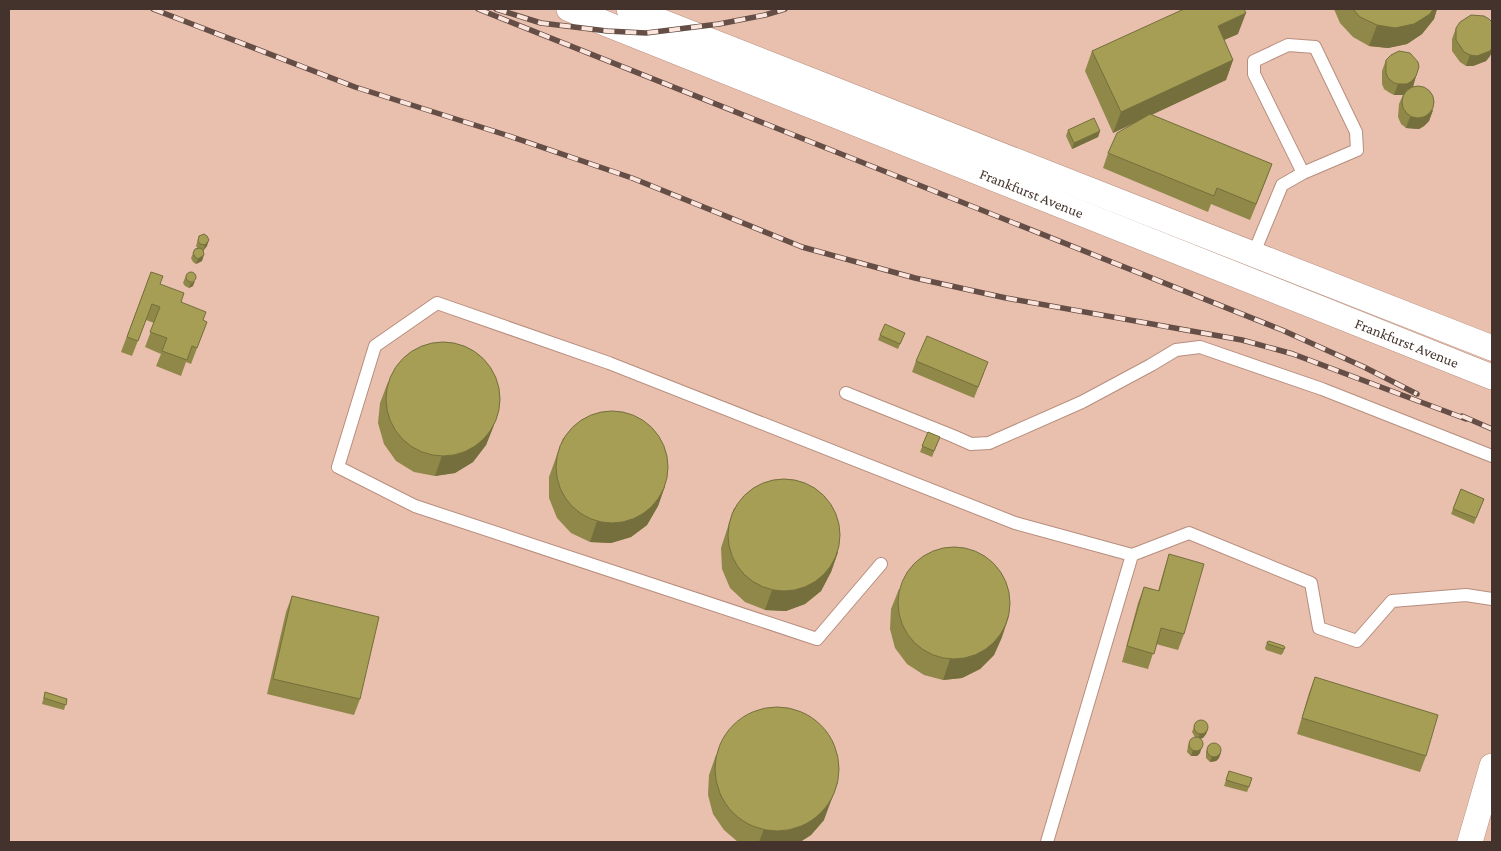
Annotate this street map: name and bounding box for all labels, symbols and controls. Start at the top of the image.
street label: Frankfurst Avenue [977,166,1086,221]
street label: Frankfurst Avenue [1353,315,1461,371]

